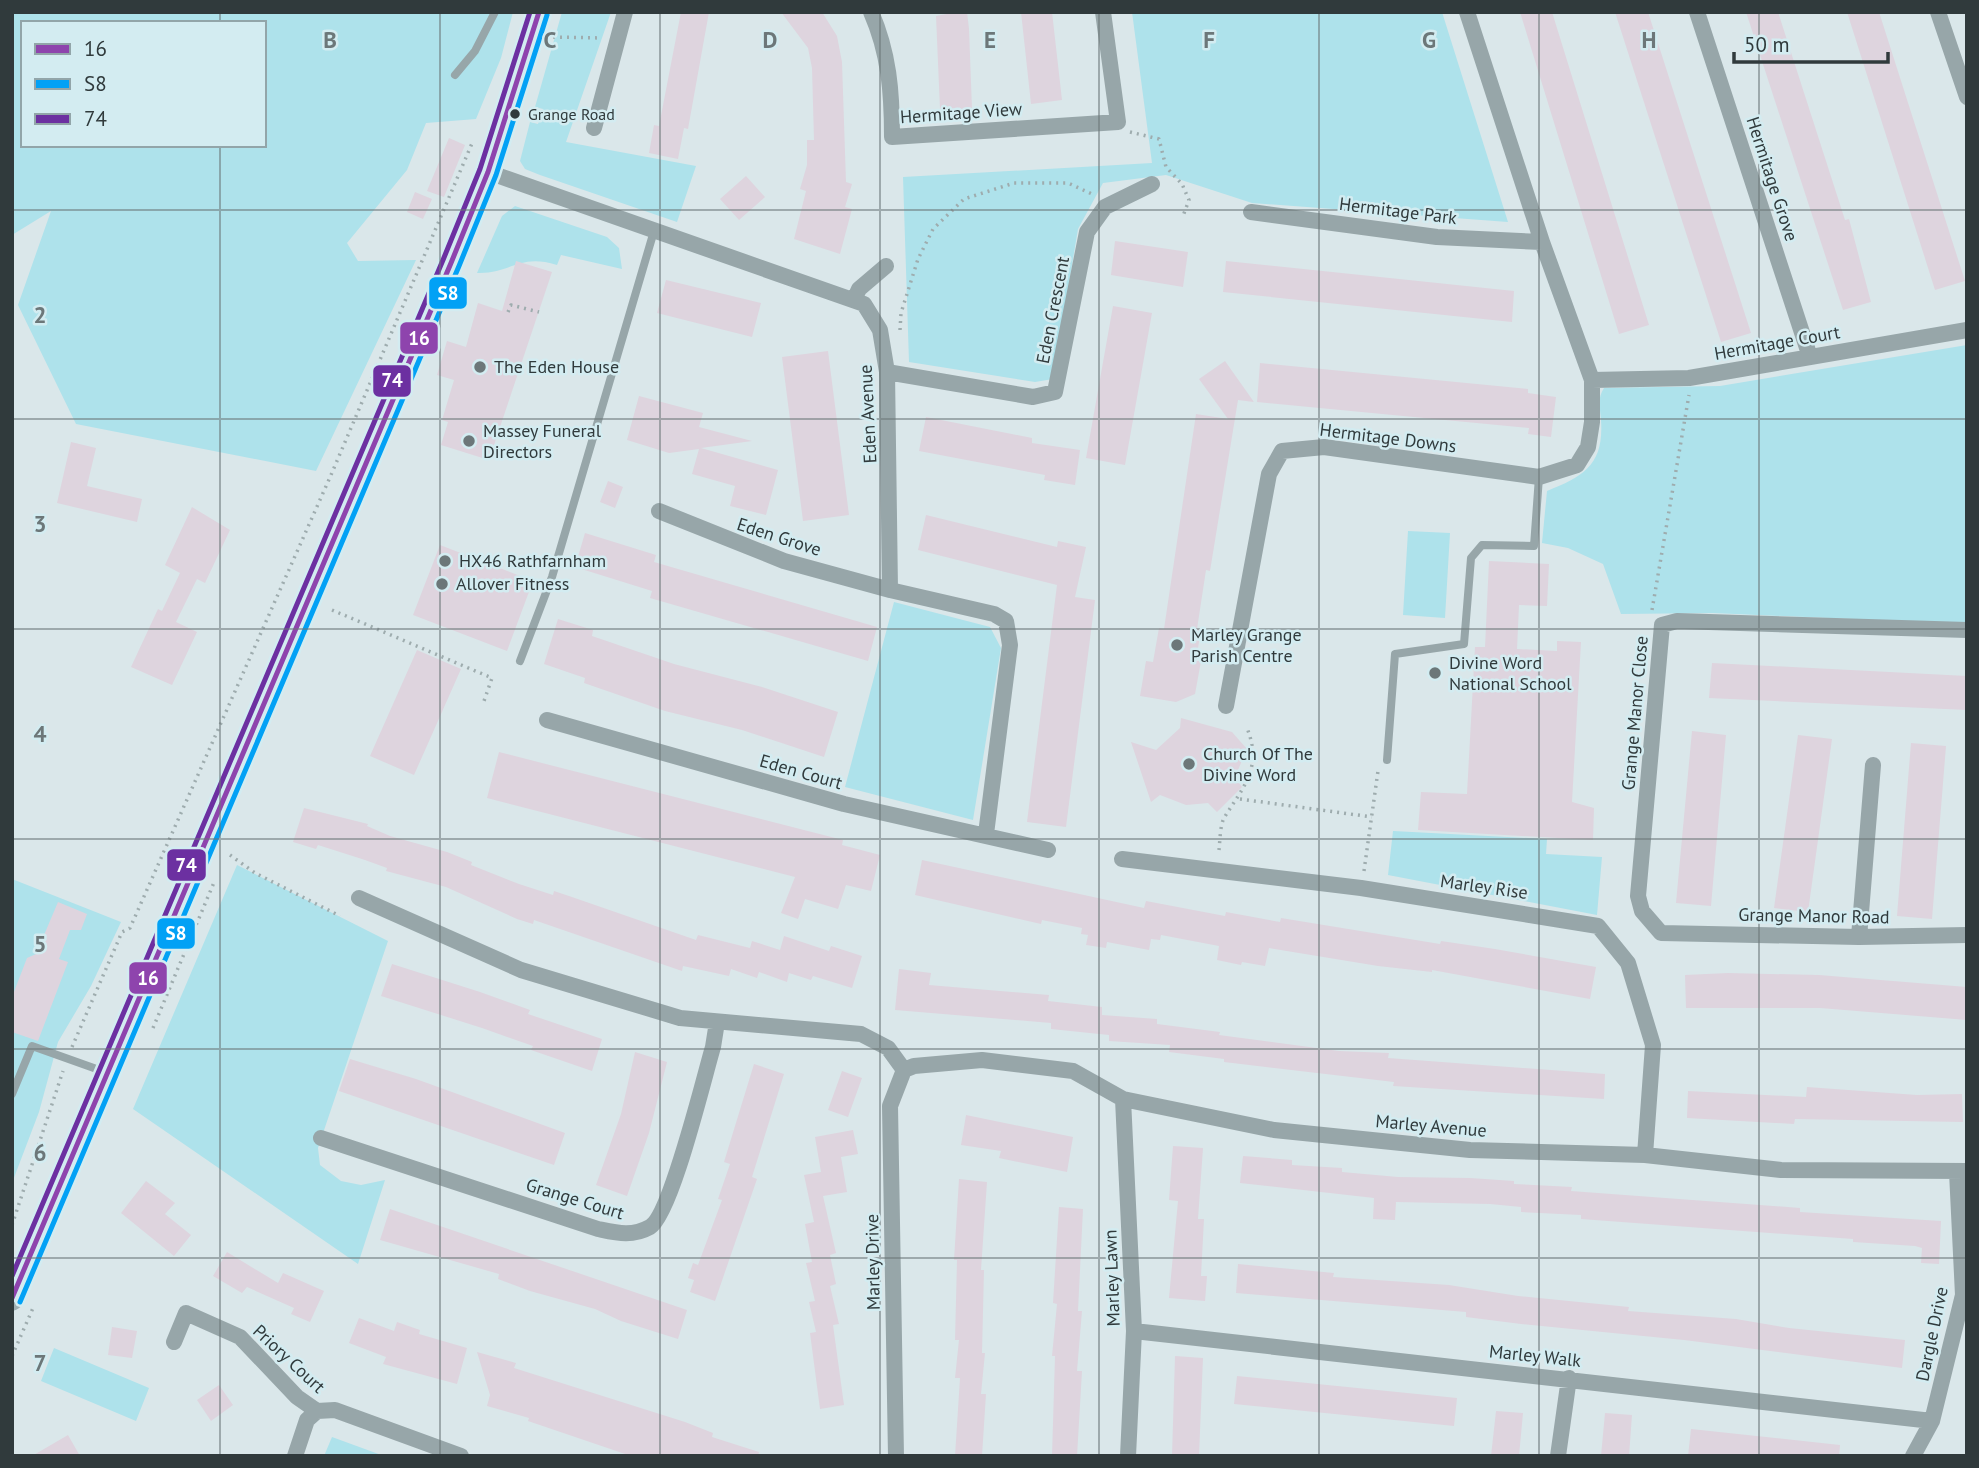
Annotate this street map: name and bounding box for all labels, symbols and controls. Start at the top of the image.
legend [21,21,266,147]
scale bar [1734,21,1888,65]
text: B [323,25,337,54]
text: C [544,25,557,54]
text: D [763,25,777,54]
text: E [984,25,996,54]
text: F [1203,25,1215,54]
text: G [1422,25,1436,54]
text: H [1642,25,1656,54]
text: 50 m [1744,31,1790,58]
text: 16 [84,35,107,62]
text: S8 [84,70,107,97]
street label: Hermitage View [899,97,1023,128]
place label: Grange Road [528,104,615,124]
text: 74 [84,105,107,132]
marker: Grange Road [508,107,522,121]
street label: Hermitage Grove [1742,114,1803,244]
street label: Hermitage Park [1338,192,1459,229]
street label: Eden Crescent [1031,254,1074,365]
line badge: S8 [428,276,468,310]
text: S8 [438,281,458,305]
text: 2 [33,300,47,329]
street label: Hermitage Court [1712,320,1842,365]
line badge: 16 [399,321,439,355]
text: 16 [408,326,430,350]
place label: The Eden House [494,355,619,378]
marker: The Eden House [472,359,488,375]
line badge: 74 [372,364,412,398]
street label: Eden Avenue [853,364,882,464]
text: 74 [381,368,403,392]
street label: Hermitage Downs [1319,418,1458,457]
place label: Massey Funeral Directors [483,419,602,463]
marker: Massey Funeral Directors [461,433,477,449]
text: 3 [33,509,47,538]
street label: Eden Grove [734,512,824,561]
place label: HX46 Rathfarnham [459,549,606,572]
marker: HX46 Rathfarnham [437,553,453,569]
place label: Allover Fitness [456,572,569,595]
marker: Allover Fitness [434,576,450,592]
place label: Marley Grange Parish Centre [1191,623,1302,667]
street label: Grange Manor Close [1616,635,1653,791]
marker: Marley Grange Parish Centre [1169,637,1185,653]
place label: Divine Word National School [1449,651,1572,695]
marker: Divine Word National School [1427,665,1443,681]
text: 4 [33,719,47,748]
place label: Church Of The Divine Word [1203,742,1313,786]
street label: Eden Court [757,749,845,794]
marker: Church Of The Divine Word [1181,756,1197,772]
line badge: 74 [166,848,207,882]
text: 74 [175,853,197,877]
street label: Marley Rise [1439,869,1529,904]
street label: Grange Manor Road [1738,903,1890,928]
line badge: S8 [156,917,196,950]
text: S8 [166,921,186,945]
text: 5 [33,929,47,958]
line badge: 16 [128,961,168,995]
text: 16 [137,966,159,990]
street label: Marley Avenue [1375,1109,1488,1142]
text: 6 [33,1138,47,1167]
street label: Grange Court [523,1173,627,1224]
street label: Marley Drive [860,1214,885,1310]
street label: Marley Lawn [1098,1229,1125,1327]
street label: Dargle Drive [1910,1285,1953,1383]
street label: Priory Court [248,1319,330,1398]
street label: Marley Walk [1488,1339,1583,1372]
text: 7 [33,1348,47,1377]

